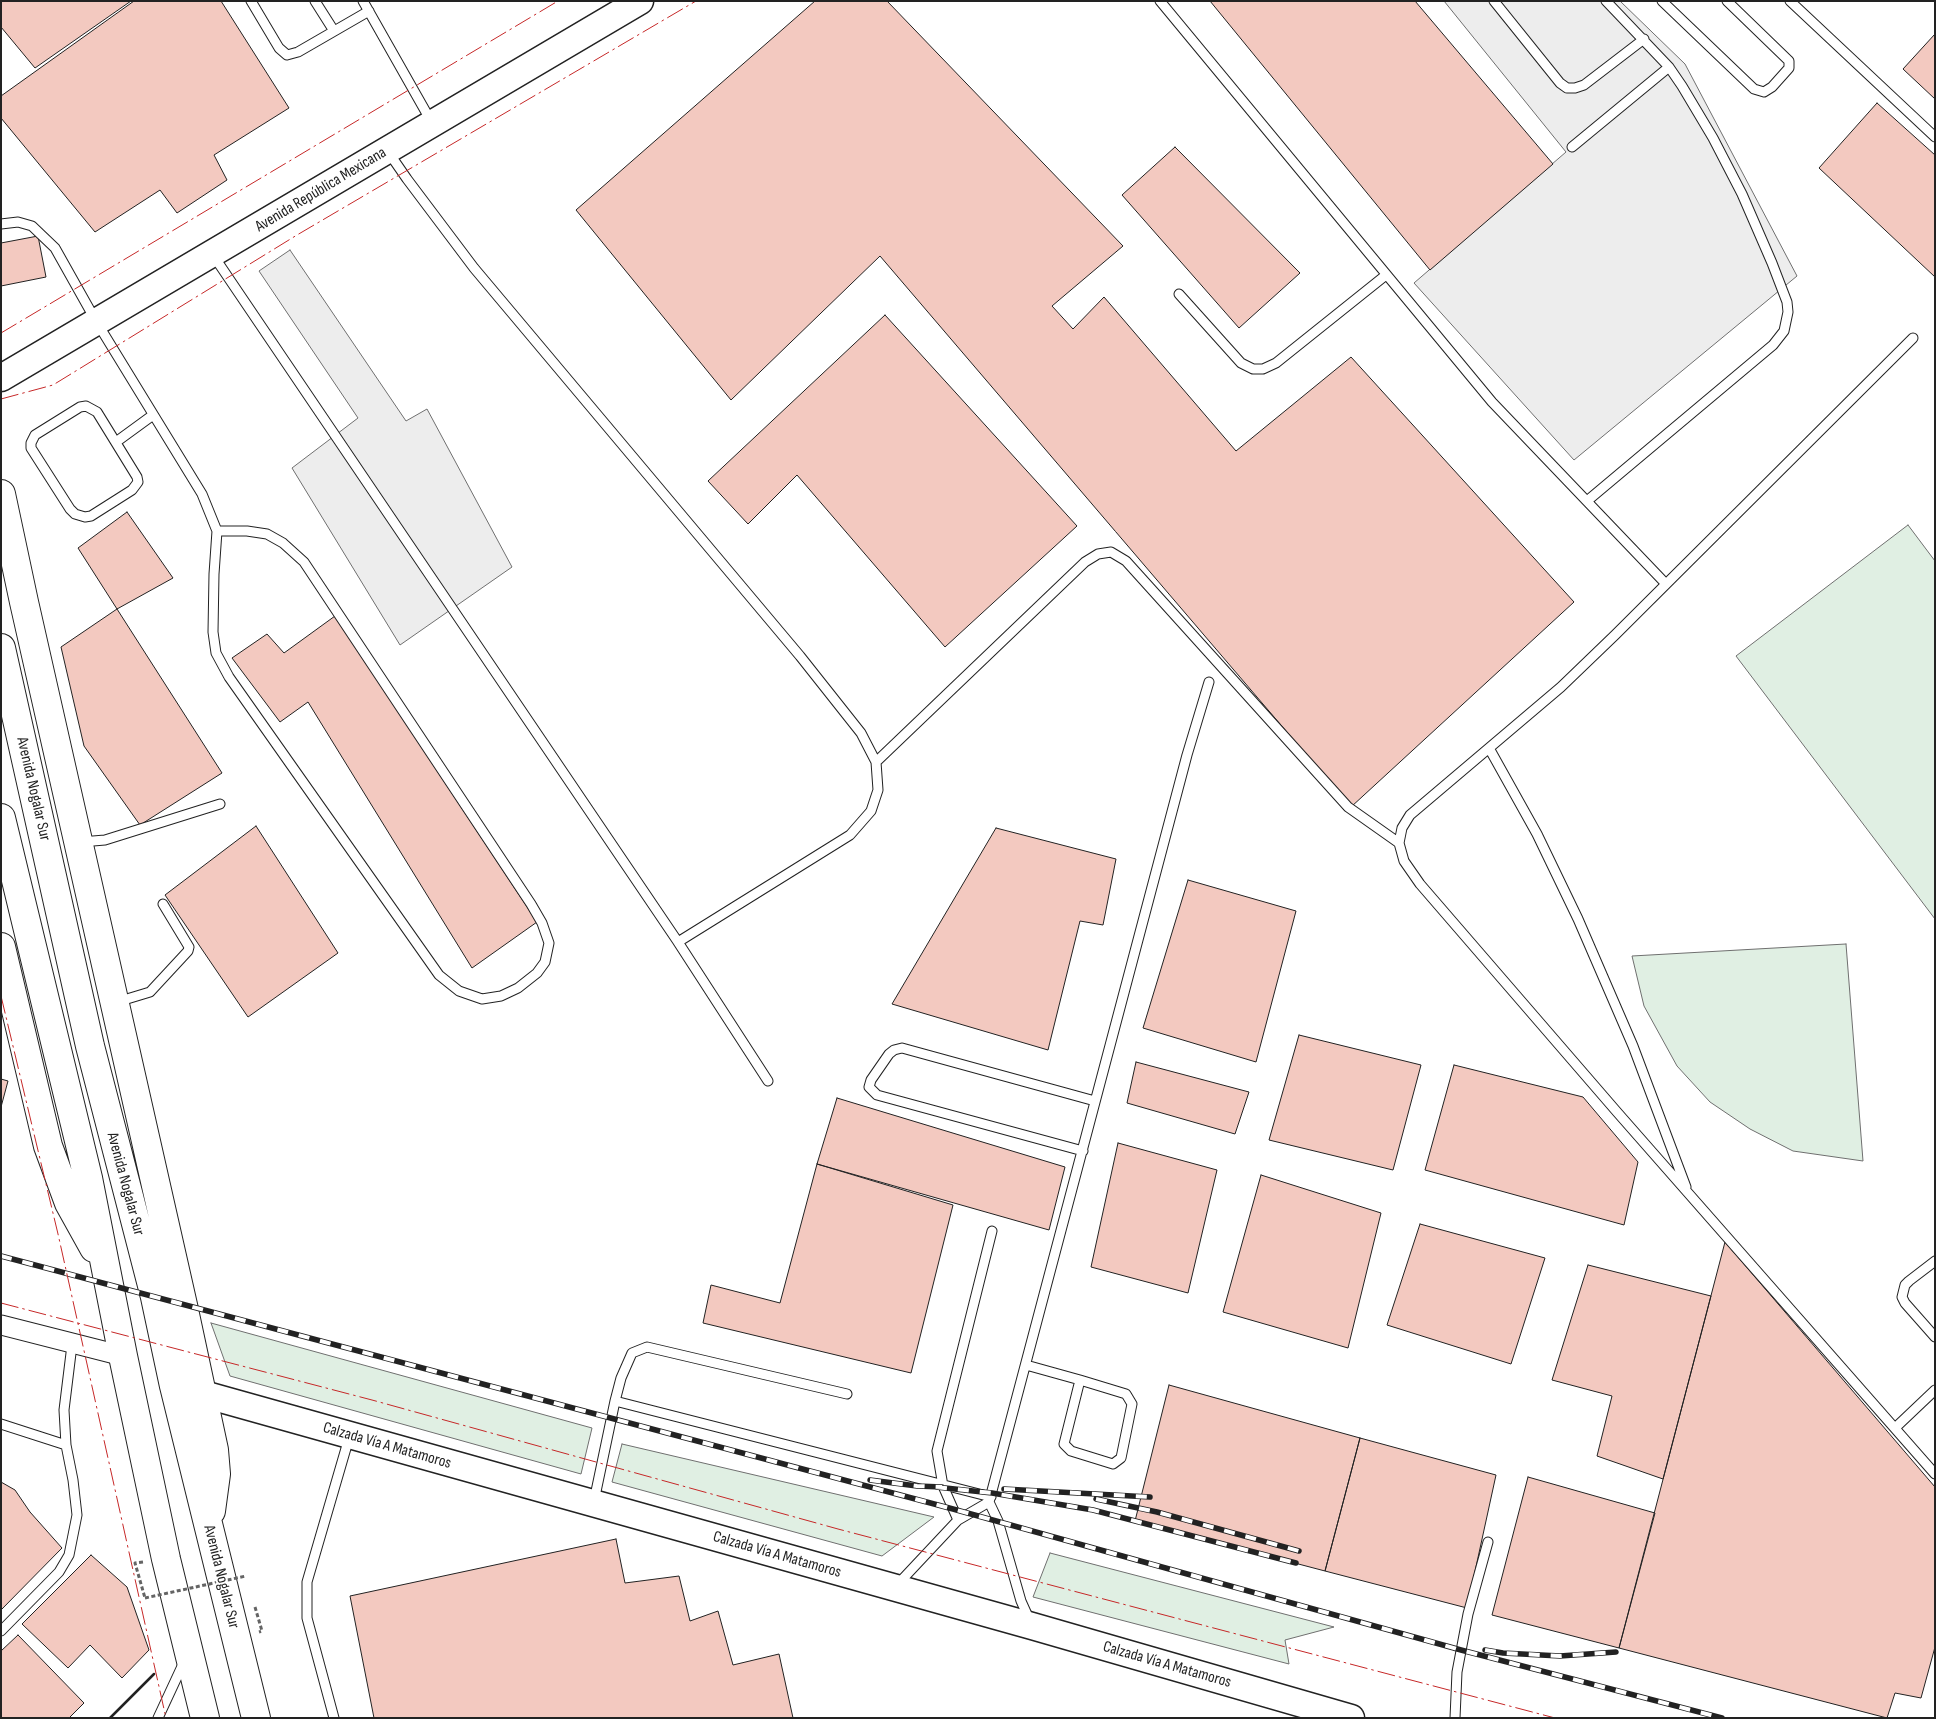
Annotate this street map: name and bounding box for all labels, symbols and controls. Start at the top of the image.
street label: Avenida República Mexicana [252,143,390,237]
street label: Avenida Nogalar Sur [12,735,54,843]
street label: Avenida Nogalar Sur [102,1130,148,1238]
street label: Calzada Vía A Matamoros [321,1419,453,1473]
street label: Avenida Nogalar Sur [199,1523,243,1631]
street label: Calzada Vía A Matamoros [711,1528,843,1582]
street label: Calzada Vía A Matamoros [1101,1638,1233,1692]

